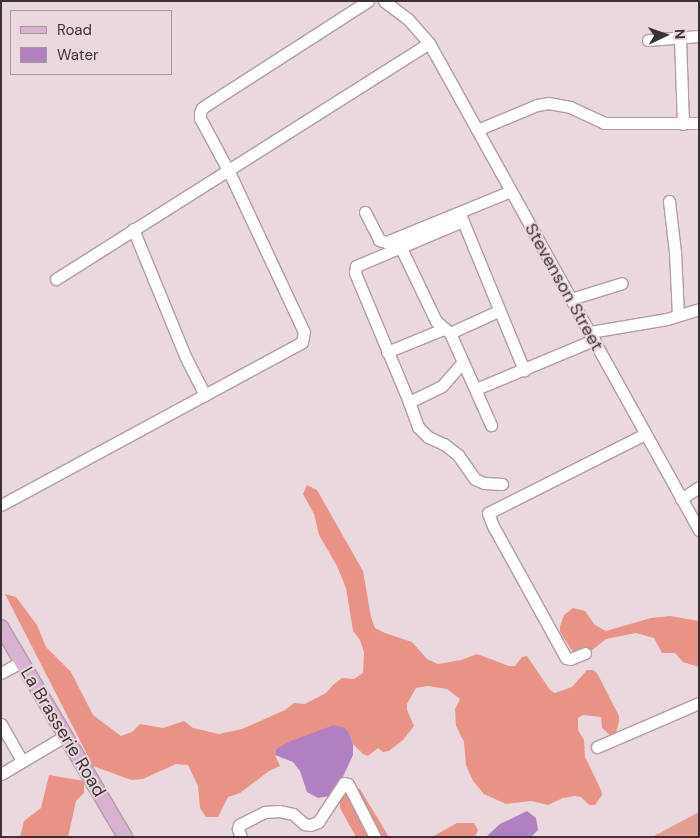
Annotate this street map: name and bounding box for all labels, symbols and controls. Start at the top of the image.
legend [10,10,172,75]
north arrow [640,10,690,60]
text: Road [57,20,92,40]
text: N [671,29,689,40]
text: Water [57,45,98,65]
street label: Stevenson Street [520,219,608,355]
street label: La Brasserie Road [16,663,110,801]

